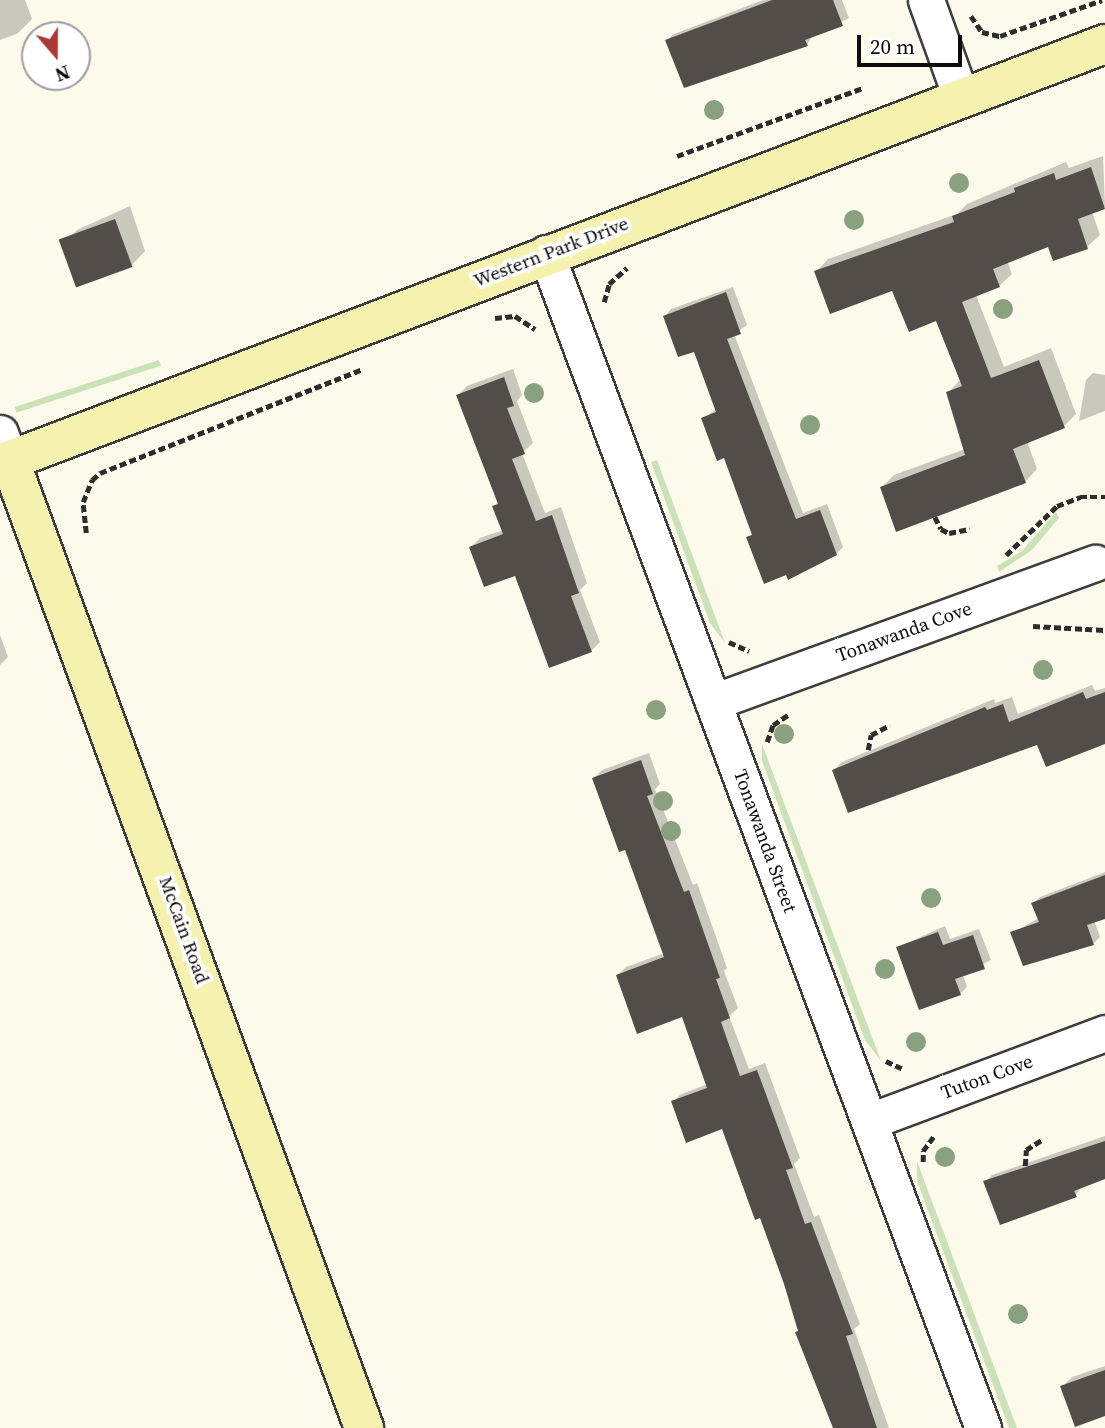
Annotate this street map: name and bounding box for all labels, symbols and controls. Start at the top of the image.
north arrow [21,21,91,91]
scale bar [860,21,965,65]
text: 20 m [870,32,915,61]
text: N [52,59,73,88]
street label: Western Park Drive [470,212,632,292]
street label: Tonawanda Cove [833,597,975,667]
street label: Tonawanda Street [729,766,801,916]
street label: McCain Road [154,873,214,987]
street label: Tuton Cove [938,1050,1036,1104]

